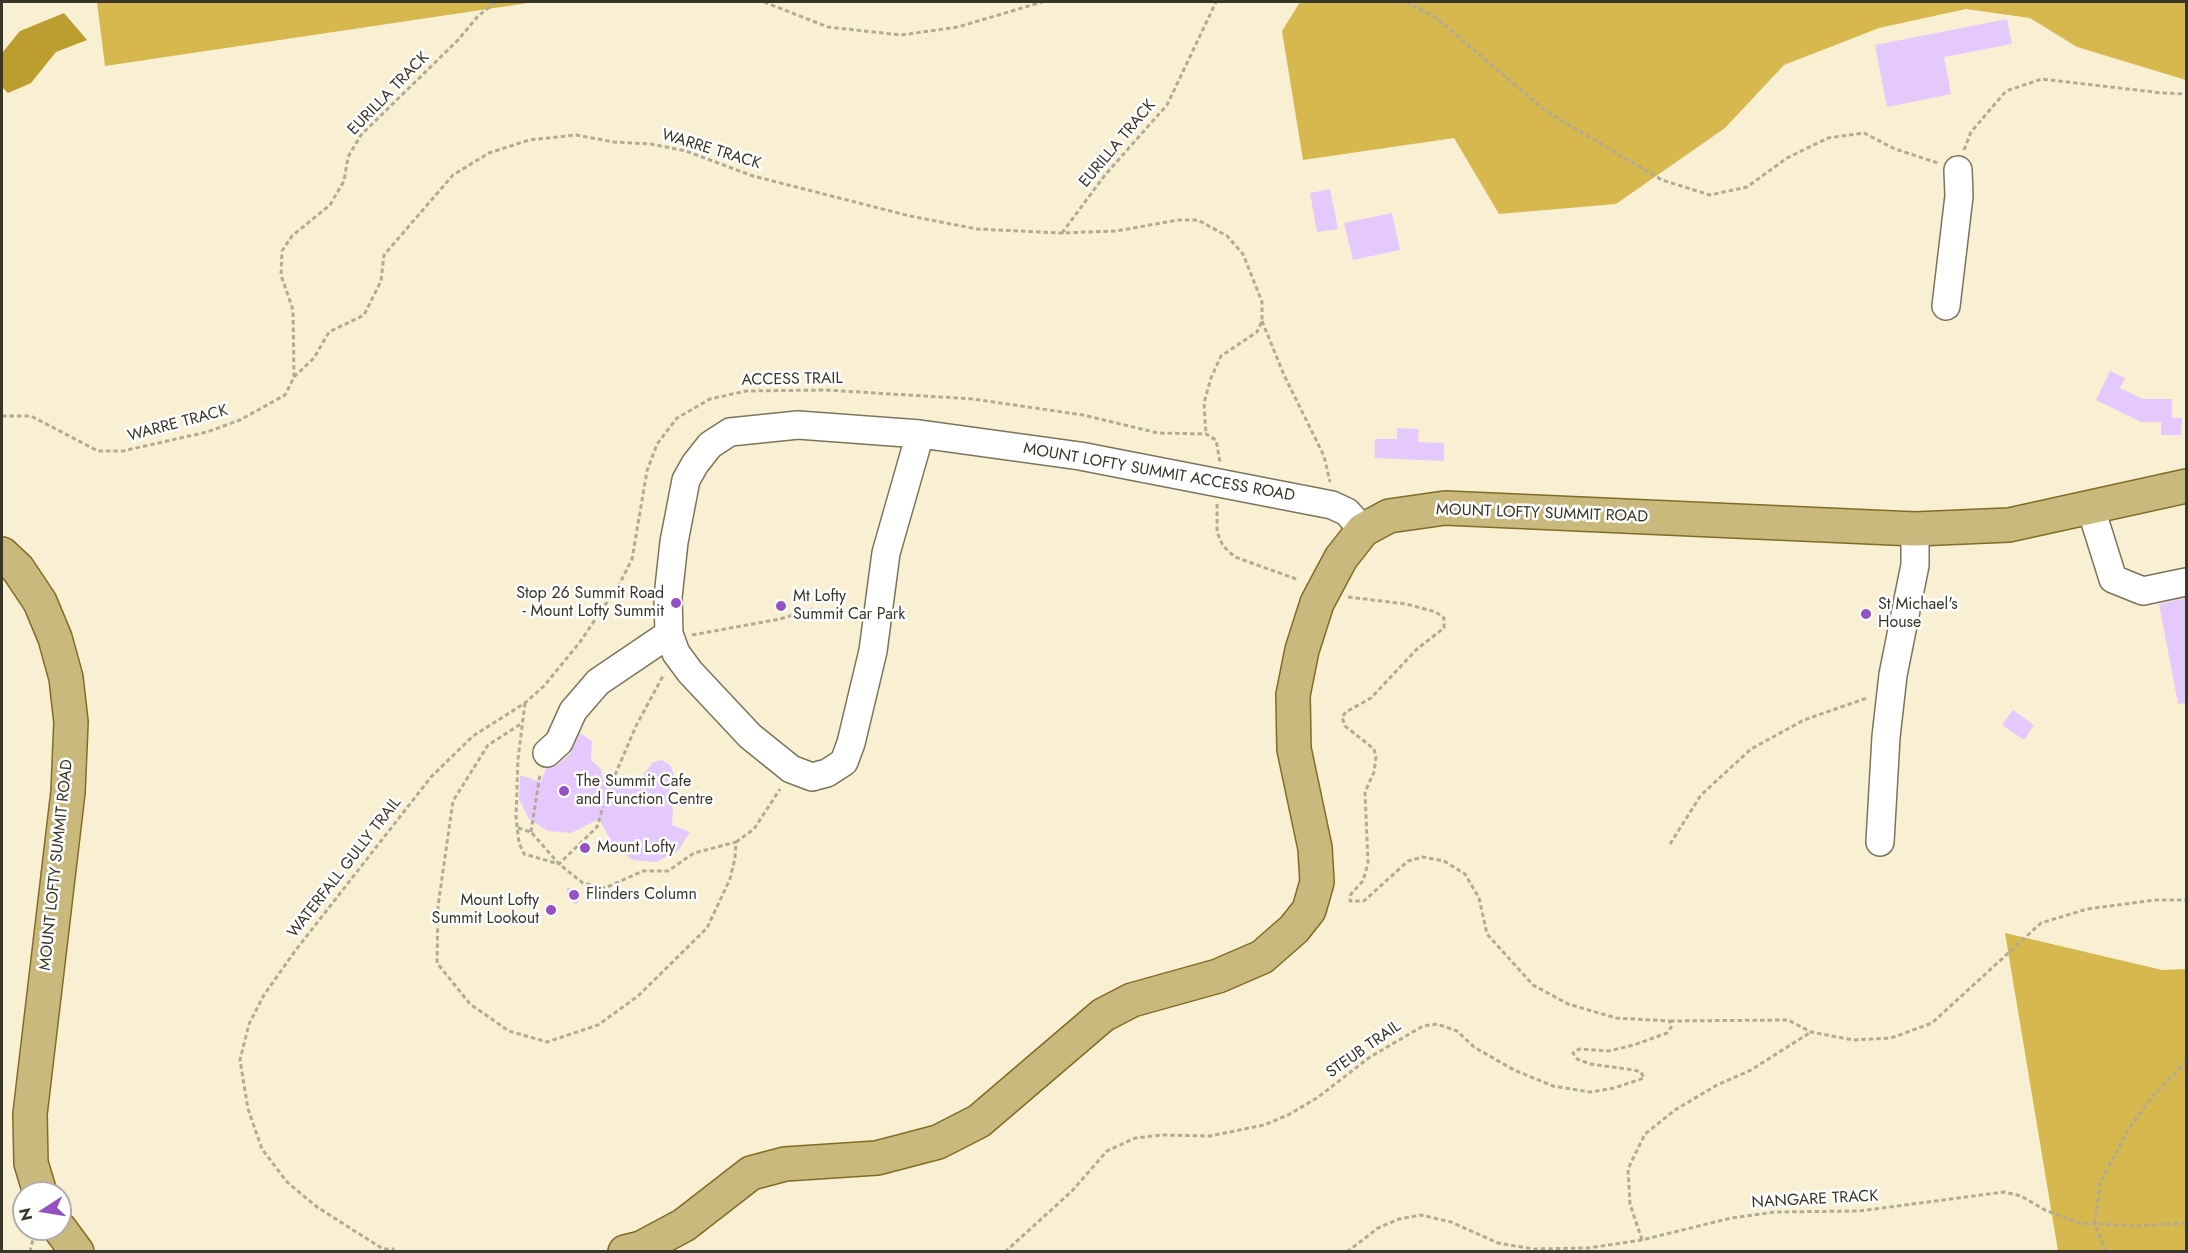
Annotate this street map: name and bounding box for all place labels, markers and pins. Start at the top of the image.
place label: Stop 26 Summit Road - Mount Lofty Summit [516,584,664,622]
place label: Mt Lofty Summit Car Park [793,587,905,625]
place label: St Michael's House [1878,595,1958,633]
marker: Stop 26 Summit Road - Mount Lofty Summit [669,596,683,610]
marker: Mt Lofty Summit Car Park [774,599,788,613]
marker: St Michael's House [1859,607,1873,621]
place label: The Summit Cafe and Function Centre [576,772,713,810]
marker: The Summit Cafe and Function Centre [557,784,571,798]
place label: Mount Lofty [597,838,676,858]
marker: Mount Lofty [578,841,592,855]
place label: Flinders Column [586,885,697,905]
marker: Flinders Column [567,888,581,902]
place label: Mount Lofty Summit Lookout [432,891,539,929]
marker: Mount Lofty Summit Lookout [544,903,558,917]

